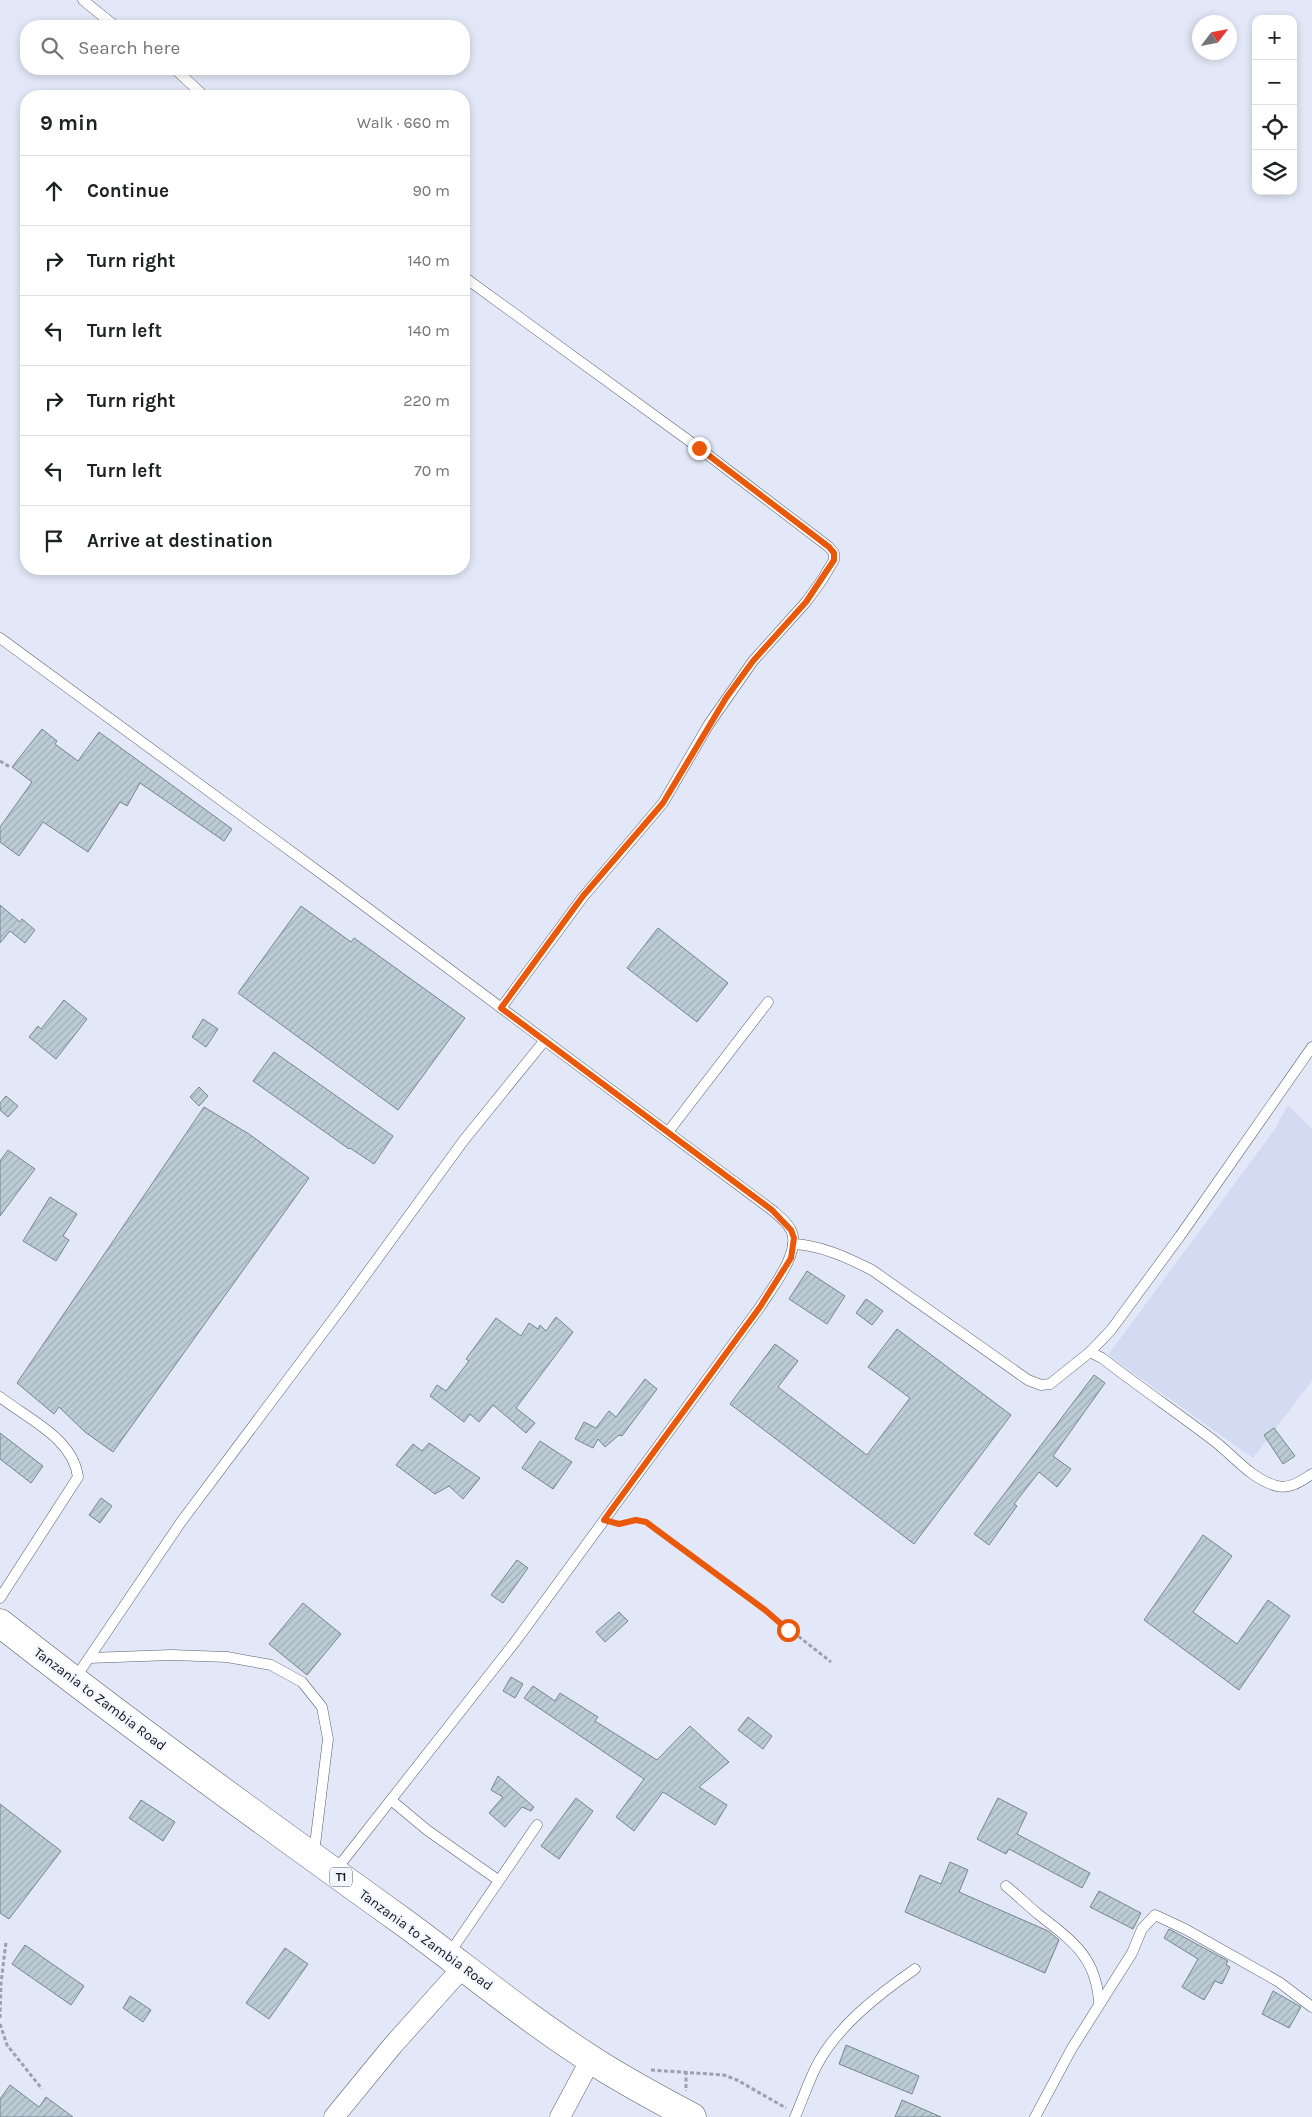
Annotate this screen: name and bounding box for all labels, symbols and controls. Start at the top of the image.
north arrow [1192,15,1237,60]
map controls [1252,15,1297,195]
button: + [1252,15,1297,60]
search box [20,20,470,75]
icon: search [38,34,66,62]
text: Search here [78,37,180,59]
button: − [1252,60,1297,105]
button: locate [1252,105,1297,150]
text: 9 min [40,111,98,135]
text: Walk · 660 m [357,113,450,132]
button: layers [1252,150,1297,195]
icon: ahead [40,177,68,205]
text: Continue [87,180,169,202]
text: 90 m [412,181,450,200]
icon: right [40,247,68,275]
text: Turn right [87,250,176,272]
text: 140 m [408,251,450,270]
icon: left [40,317,68,345]
text: Turn left [87,320,162,342]
text: 140 m [408,321,450,340]
icon: right [40,387,68,415]
text: Turn right [87,390,176,412]
text: 220 m [403,391,450,410]
route end [688,437,711,460]
icon: left [40,457,68,485]
text: Turn left [87,460,162,482]
text: 70 m [414,461,450,480]
icon: arrive [40,527,68,555]
text: Arrive at destination [87,530,273,552]
route start [777,1619,800,1642]
street label: Tanzania to Zambia Road [31,1644,169,1754]
road number: T1 [330,1868,352,1886]
street label: Tanzania to Zambia Road [356,1886,496,1994]

